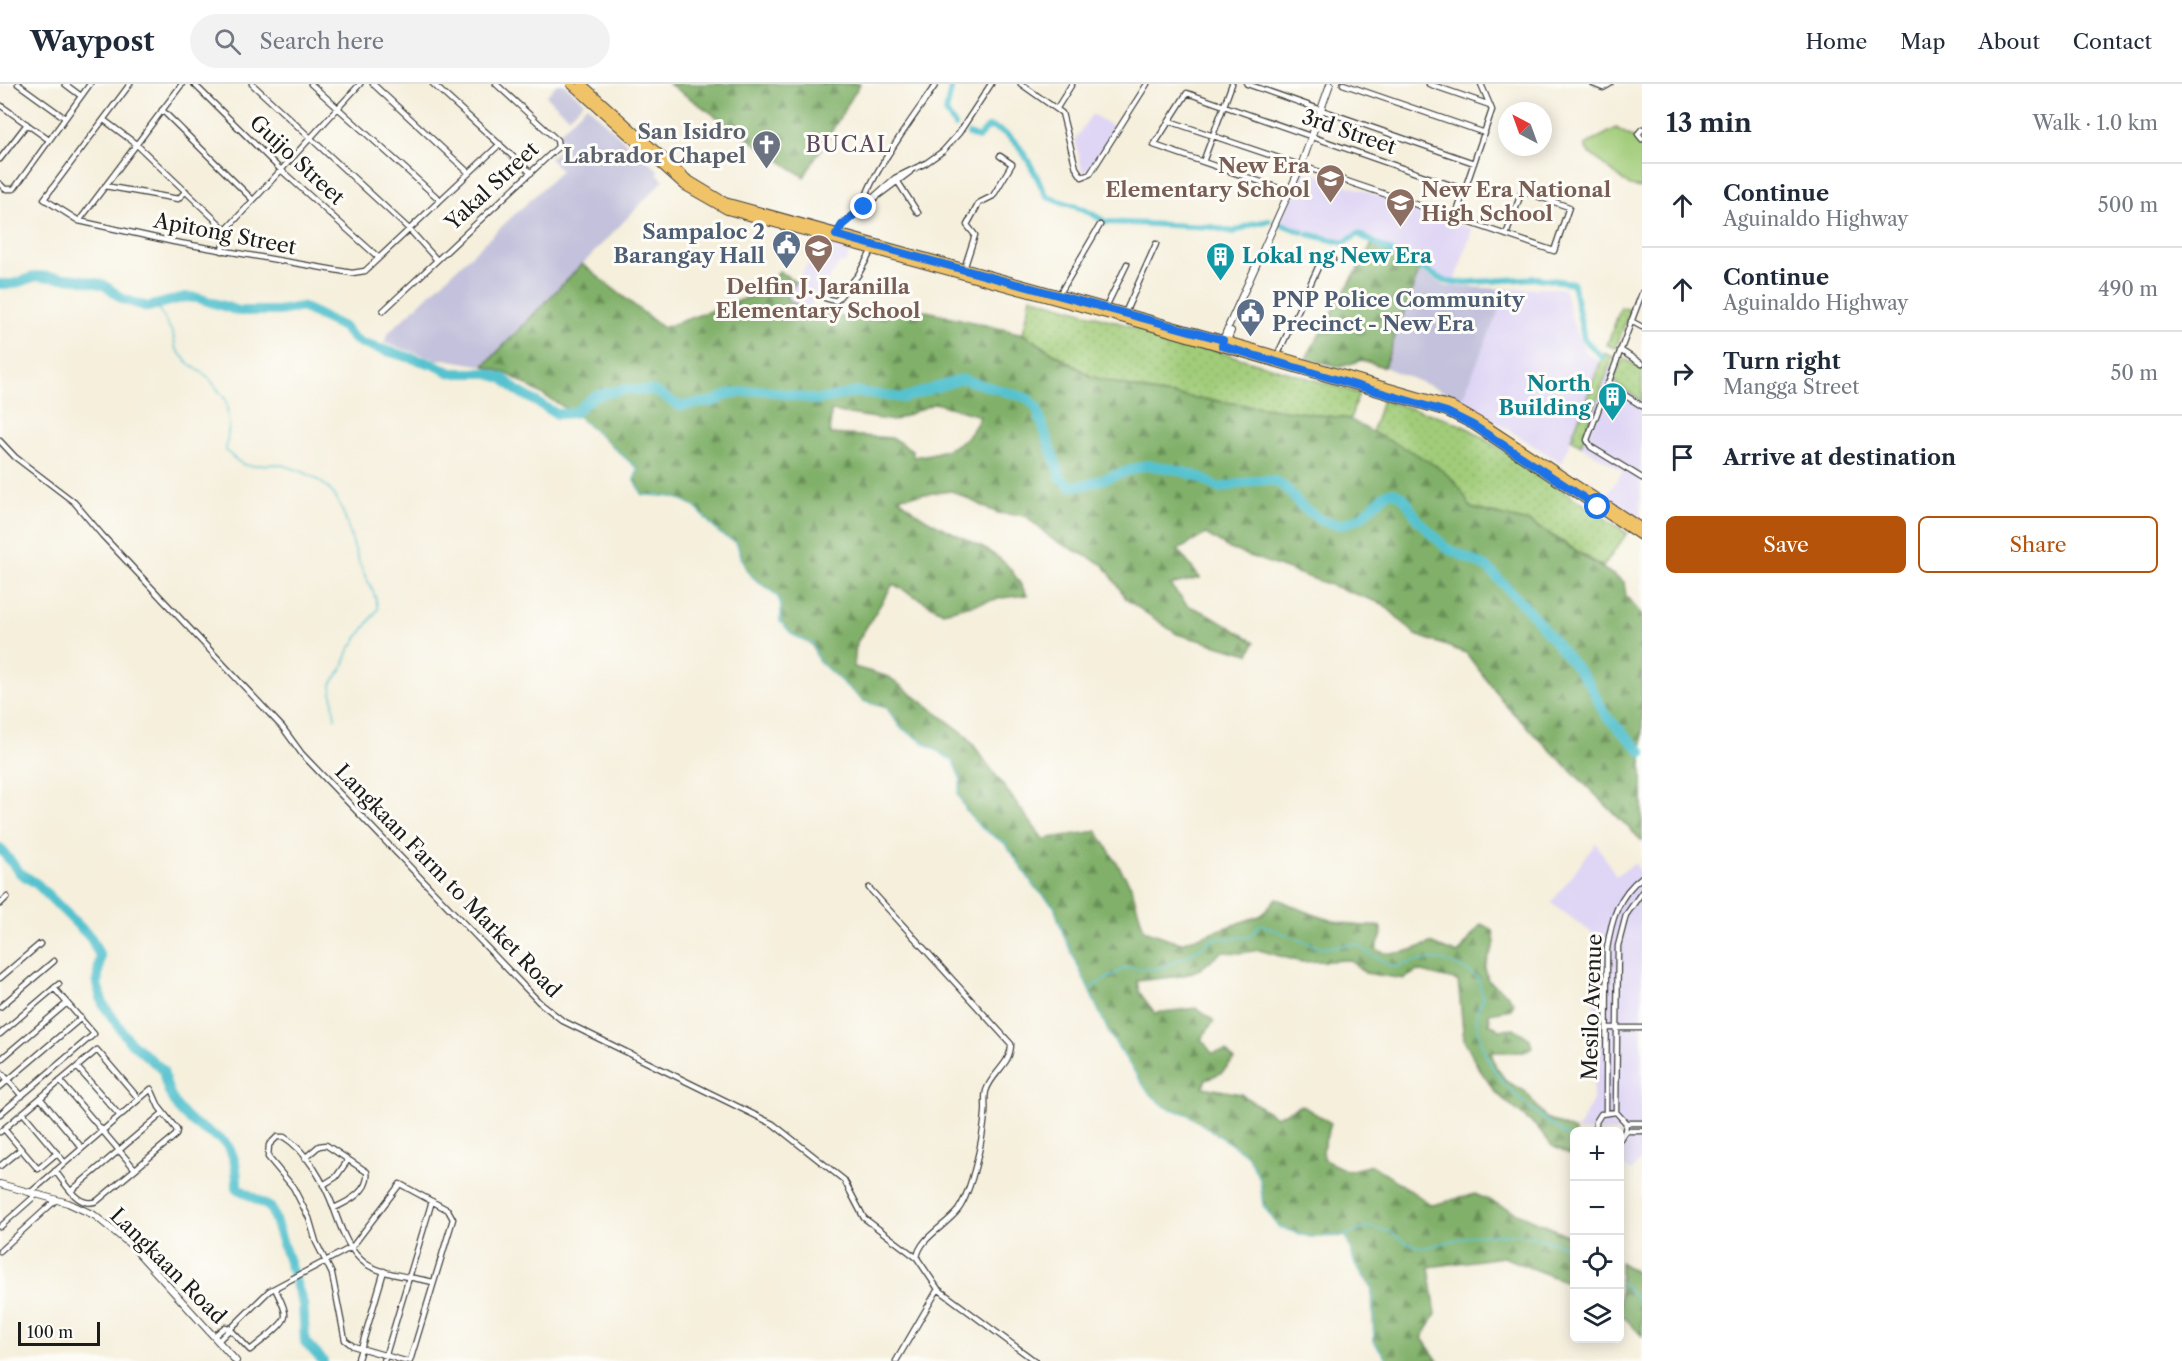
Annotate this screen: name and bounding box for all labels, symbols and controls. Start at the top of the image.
search box [190,14,610,68]
text: Waypost [30,24,154,58]
icon: search [211,25,244,58]
text: Search here [259,28,384,55]
text: Home [1806,29,1867,54]
text: Map [1900,29,1945,54]
text: About [1978,29,2040,54]
text: Contact [2073,29,2152,54]
north arrow [1498,102,1552,156]
street label: 3rd Street [1299,104,1400,159]
text: 13 min [1666,107,1752,139]
street label: Guijo Street [245,110,350,210]
text: Walk · 1.0 km [2032,111,2158,135]
place label: San Isidro Labrador Chapel [563,119,746,168]
church icon: San Isidro Labrador Chapel [751,128,783,170]
district label: BUCAL [805,131,893,158]
street label: Yakal Street [439,136,544,236]
place label: New Era Elementary School [1105,153,1311,202]
school or university icon: New Era Elementary School [1315,162,1347,204]
place label: New Era National High School [1421,177,1611,226]
text: Continue [1723,180,1829,207]
school or university icon: New Era National High School [1384,186,1416,228]
icon: ahead [1666,189,1699,222]
route end [850,193,876,219]
text: 500 m [2098,193,2158,217]
street label: Apitong Street [151,207,299,260]
text: Aguinaldo Highway [1723,207,1908,231]
place label: Sampaloc 2 Barangay Hall [613,219,765,268]
public building icon: Sampaloc 2 Barangay Hall [770,228,802,270]
school or university icon: Delfin J. Jaranilla Elementary School [802,232,834,274]
building icon: Lokal ng New Era [1205,240,1237,282]
place label: Lokal ng New Era [1242,243,1433,268]
text: Continue [1723,264,1829,291]
icon: ahead [1666,273,1699,306]
place label: Delfin J. Jaranilla Elementary School [716,274,920,323]
text: 490 m [2098,277,2158,301]
place label: PNP Police Community Precinct - New Era [1272,287,1525,336]
text: Aguinaldo Highway [1723,291,1908,315]
public building icon: PNP Police Community Precinct - New Era [1235,296,1267,338]
text: Turn right [1723,348,1841,375]
icon: right [1666,357,1699,390]
text: 50 m [2111,361,2158,385]
place label: North Building [1499,371,1592,420]
text: Mangga Street [1723,375,1859,399]
building icon: North Building [1596,380,1628,422]
icon: arrive [1666,441,1699,474]
text: Arrive at destination [1723,444,1956,471]
route start [1584,493,1610,519]
button: Save [1666,516,1906,573]
button: Share [1918,516,2158,573]
street label: Langkaan Farm to Market Road [330,759,567,1003]
street label: Mesilo Avenue [1576,933,1607,1081]
map controls [1570,1127,1624,1343]
button: + [1570,1127,1624,1181]
button: − [1570,1181,1624,1235]
street label: Langkaan Road [105,1203,232,1329]
button: locate [1570,1235,1624,1289]
button: layers [1570,1289,1624,1343]
scale bar [18,1319,100,1346]
text: 100 m [27,1322,73,1342]

